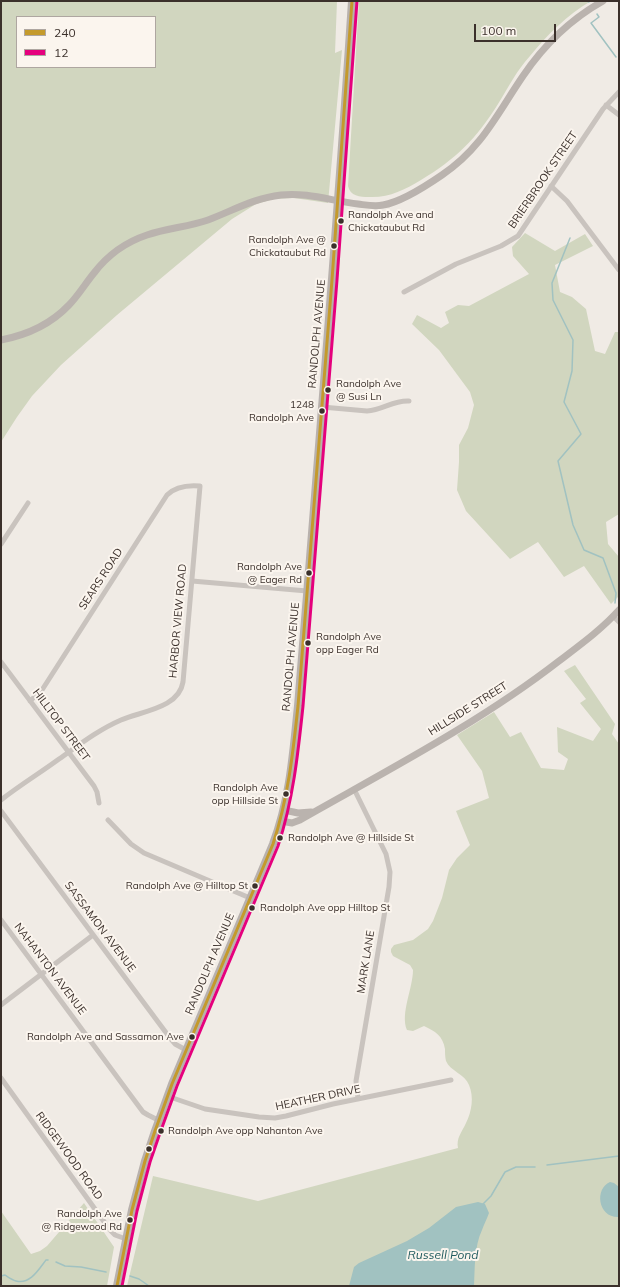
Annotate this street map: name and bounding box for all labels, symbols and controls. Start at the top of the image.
legend [16,16,156,68]
scale bar [476,16,558,42]
text: 100 m [481,23,516,38]
text: 240 [54,25,76,40]
text: 12 [54,45,68,60]
street label: BRIERBROOK STREET [506,129,580,231]
place label: Randolph Ave and Chickataubut Rd [348,209,434,232]
marker: Randolph Ave and Chickataubut Rd [336,216,346,226]
place label: Randolph Ave @ Chickataubut Rd [249,234,326,258]
marker: Randolph Ave @ Chickataubut Rd [329,241,339,251]
street label: RANDOLPH AVENUE [306,279,328,389]
place label: Randolph Ave @ Susi Ln [336,378,401,402]
marker: Randolph Ave @ Susi Ln [323,385,333,395]
place label: 1248 Randolph Ave [249,399,314,422]
marker: 1248 Randolph Ave [317,406,327,416]
street label: SEARS ROAD [76,546,126,612]
place label: Randolph Ave @ Eager Rd [237,561,302,584]
street label: HARBOR VIEW ROAD [166,563,190,679]
marker: Randolph Ave @ Eager Rd [304,568,314,578]
street label: RANDOLPH AVENUE [280,602,302,712]
place label: Randolph Ave opp Eager Rd [316,631,381,654]
marker: Randolph Ave opp Eager Rd [303,638,313,648]
street label: HILLSIDE STREET [426,679,510,739]
street label: HILLTOP STREET [30,686,92,764]
place label: Randolph Ave opp Hillside St [212,782,278,806]
marker: Randolph Ave opp Hillside St [281,789,291,799]
place label: Randolph Ave @ Hillside St [288,832,414,844]
marker: Randolph Ave @ Hillside St [275,833,285,843]
street label: SASSAMON AVENUE [62,879,138,975]
place label: Randolph Ave @ Hilltop St [126,880,248,892]
marker: Randolph Ave @ Hilltop St [250,881,260,891]
place label: Randolph Ave opp Hilltop St [260,902,390,914]
marker: Randolph Ave opp Hilltop St [247,903,257,913]
street label: RANDOLPH AVENUE [183,911,237,1017]
street label: NAHANTON AVENUE [11,921,89,1017]
street label: MARK LANE [355,930,377,994]
place label: Randolph Ave and Sassamon Ave [27,1031,184,1043]
marker: Randolph Ave and Sassamon Ave [187,1032,197,1042]
street label: HEATHER DRIVE [274,1083,362,1113]
street label: RIDGEWOOD ROAD [33,1109,105,1203]
place label: Randolph Ave opp Nahanton Ave [168,1125,323,1137]
marker: Randolph Ave opp Nahanton Ave [156,1126,166,1136]
unlabelled marker [144,1144,154,1154]
place label: Randolph Ave @ Ridgewood Rd [42,1208,122,1232]
marker: Randolph Ave @ Ridgewood Rd [125,1215,135,1225]
water label: Russell Pond [407,1248,479,1262]

